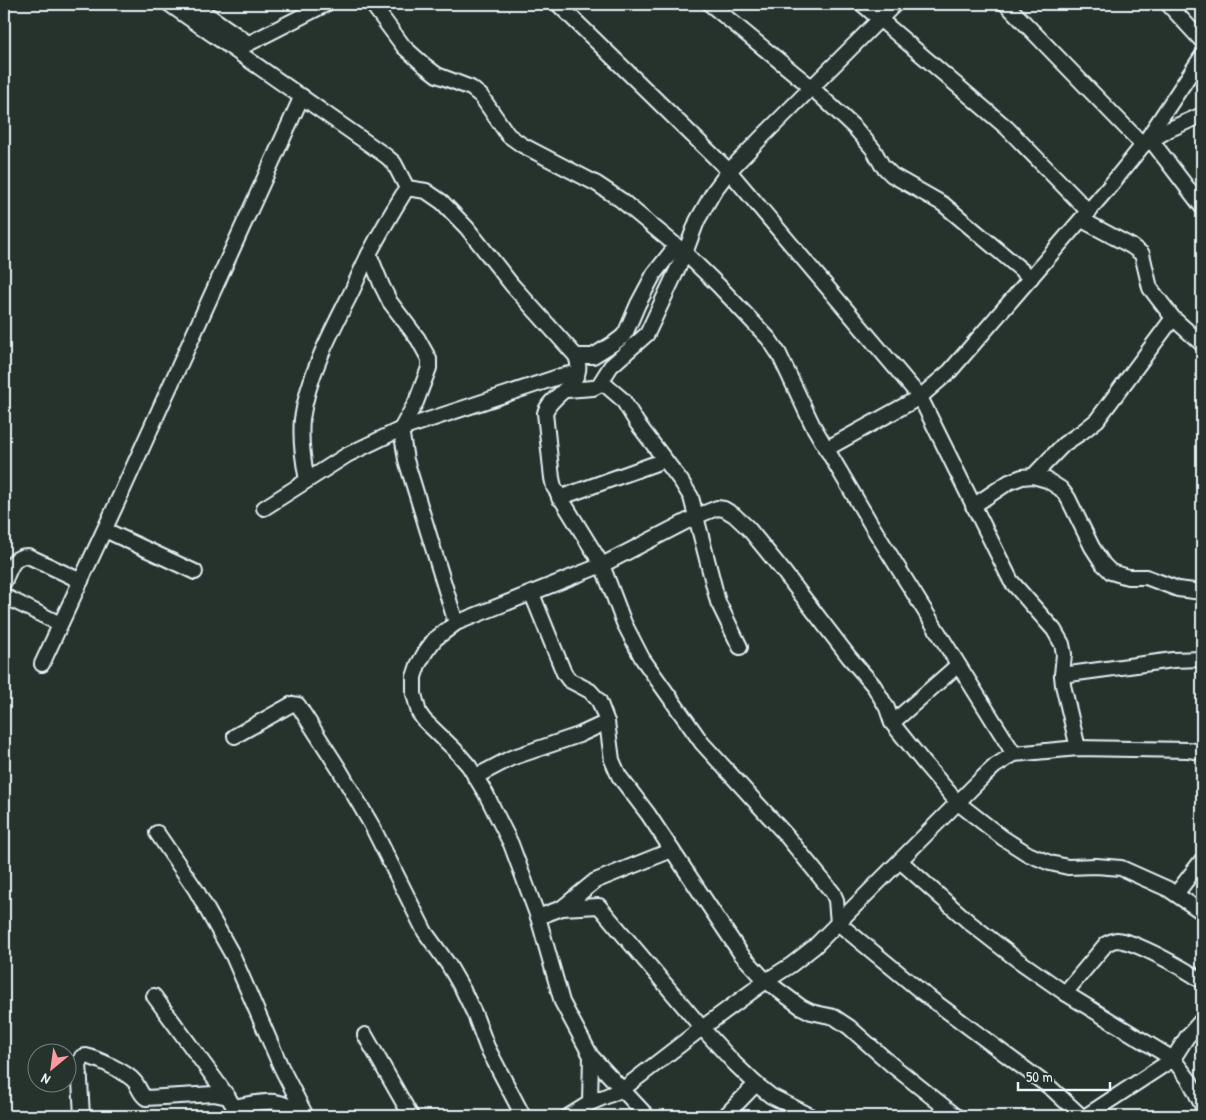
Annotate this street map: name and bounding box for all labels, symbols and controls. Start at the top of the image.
north arrow [28,1042,78,1092]
scale bar [1018,1060,1111,1092]
text: 50 m [1026,1066,1053,1087]
text: N [37,1069,53,1090]

